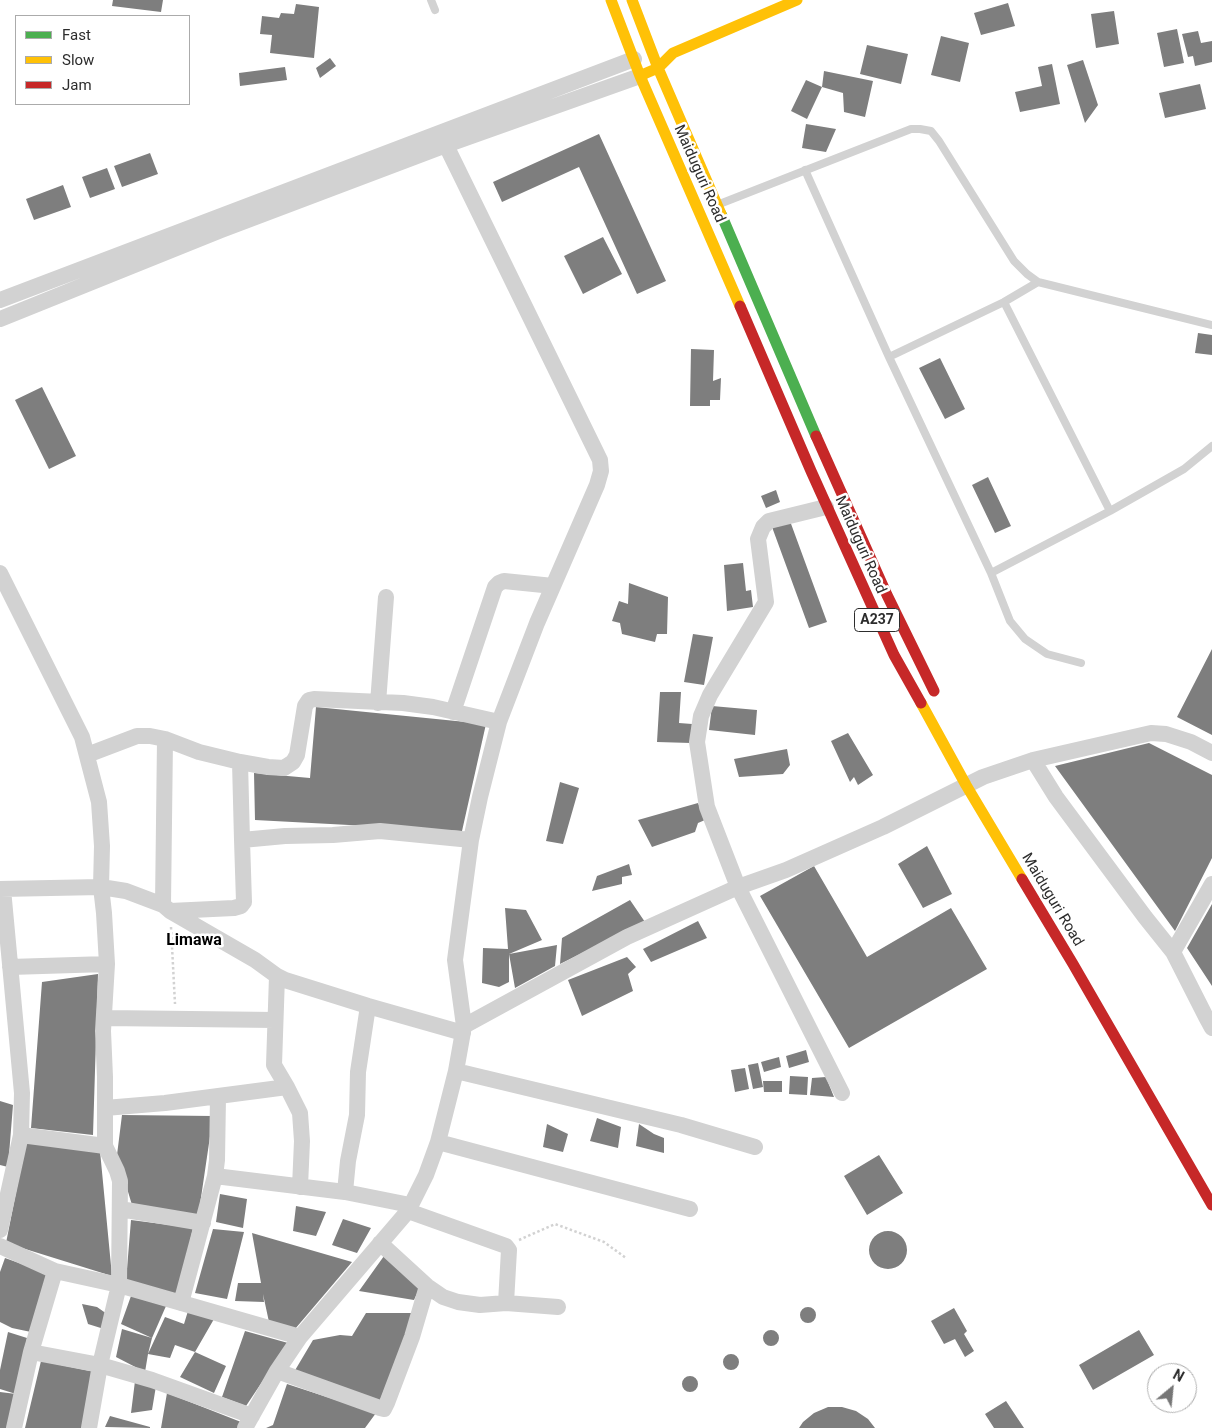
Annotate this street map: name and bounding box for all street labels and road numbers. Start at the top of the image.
street label: Maiduguri Road [669,122,729,226]
street label: Maiduguri Road [830,493,890,597]
road number: A237 [854,608,900,632]
street label: Maiduguri Road [1017,850,1087,950]

